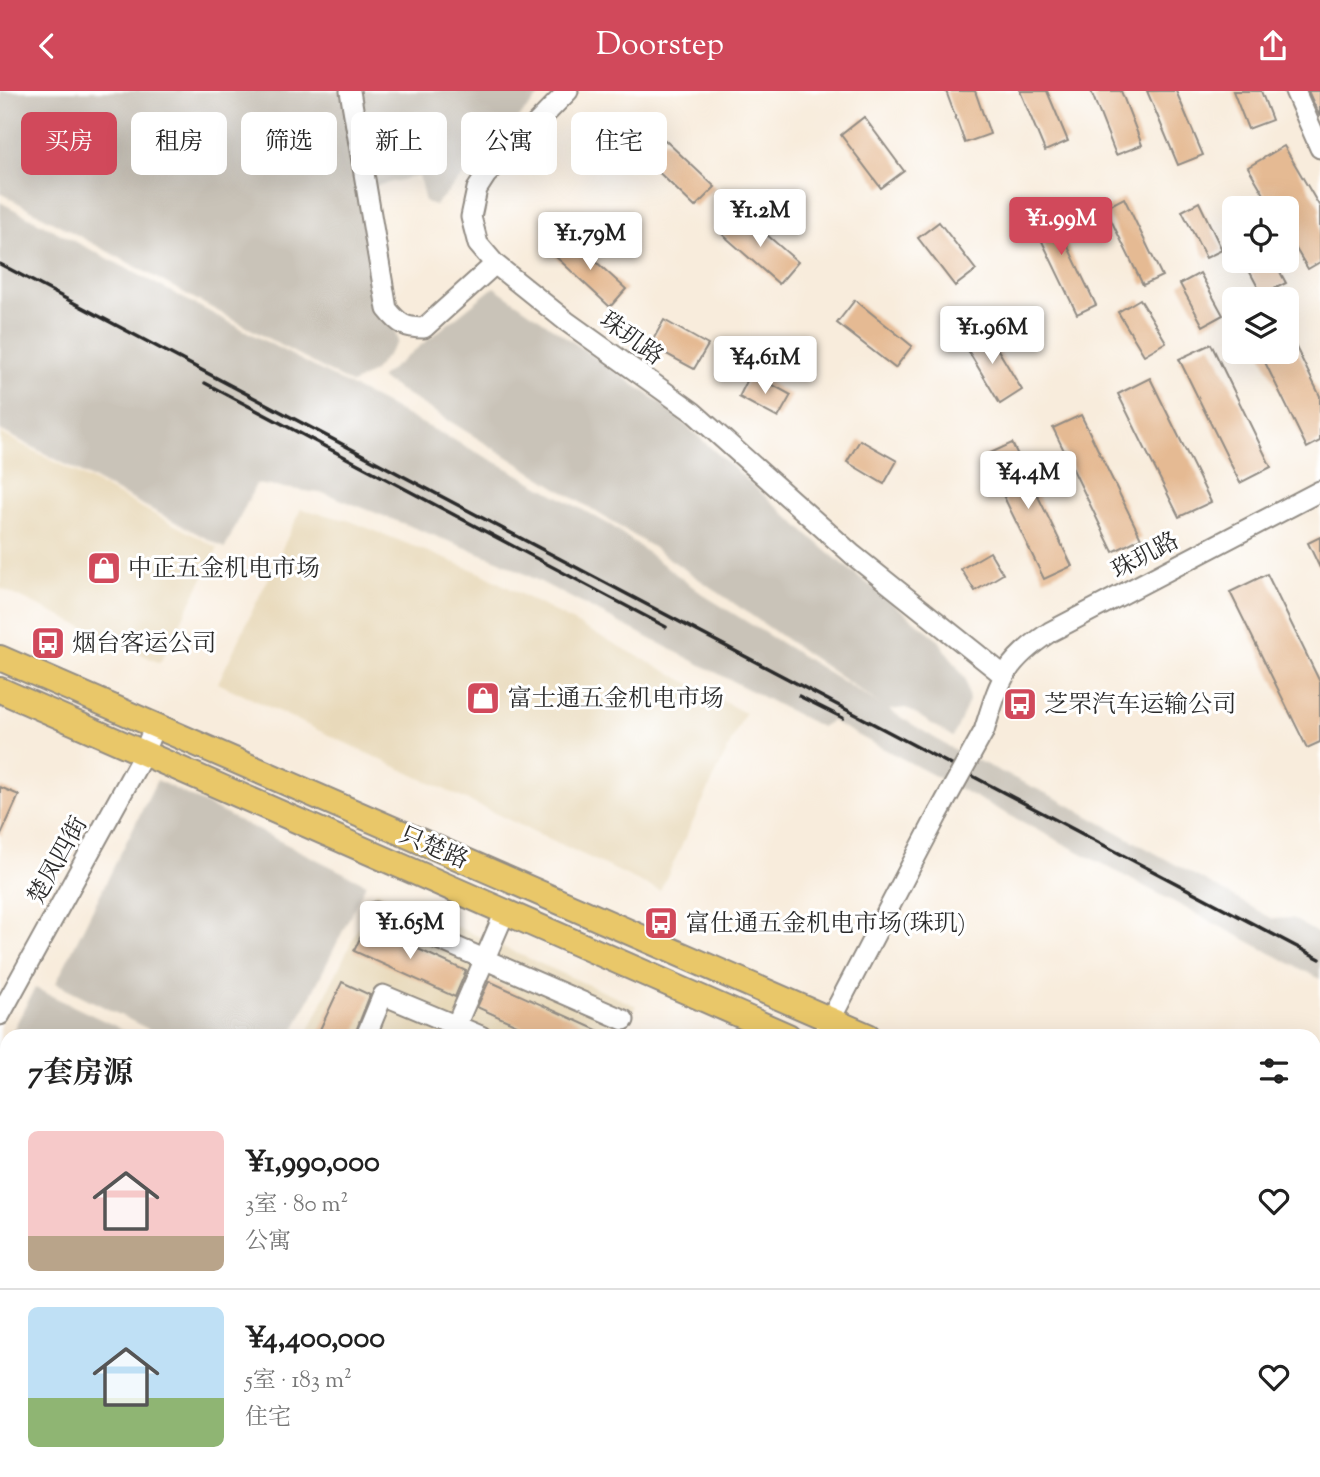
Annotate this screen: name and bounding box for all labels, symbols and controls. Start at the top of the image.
text: Doorstep [596,23,724,69]
icon: back [28,27,66,65]
icon: share [1254,27,1292,65]
chip: 买房 [21,112,117,175]
chip: 租房 [131,112,227,175]
chip: 筛选 [241,112,337,175]
chip: 新上 [351,112,447,175]
chip: 公寓 [461,112,557,175]
chip: 住宅 [571,112,667,175]
pin: ¥1.2M [711,190,809,249]
text: ¥1.2M [730,195,790,228]
map controls [1222,196,1299,364]
button: locate [1222,196,1299,273]
pin: ¥1.99M [1004,197,1118,257]
text: ¥1.99M [1025,203,1097,236]
pin: ¥1.79M [533,213,647,272]
text: ¥1.79M [554,218,626,251]
button: layers [1222,287,1299,364]
street label: 珠玑路 [592,305,670,375]
pin: ¥1.96M [935,307,1049,366]
text: ¥1.96M [956,312,1028,345]
pin: ¥4.61M [708,337,822,396]
text: ¥4.61M [730,342,800,375]
pin: ¥4.4M [979,451,1077,511]
text: ¥4.4M [996,457,1060,490]
street label: 珠玑路 [1106,525,1186,589]
shop icon: 中正五金机电市场 [85,549,123,587]
place label: 中正五金机电市场 [128,553,320,587]
bus stop icon: 烟台客运公司 [29,624,67,662]
place label: 烟台客运公司 [72,628,216,662]
shop icon: 富士通五金机电市场 [464,679,502,717]
place label: 富士通五金机电市场 [508,683,724,717]
bus stop icon: 芝罘汽车运输公司 [1001,685,1039,723]
place label: 芝罘汽车运输公司 [1044,689,1236,723]
street label: 楚凤四街 [21,811,97,911]
street label: 只楚路 [393,819,473,879]
pin: ¥1.65M [353,901,467,961]
bus stop icon: 富仕通五金机电市场(珠玑) [642,904,680,942]
text: ¥1.65M [376,907,444,940]
place label: 富仕通五金机电市场(珠玑) [686,908,966,942]
icon: filters [1255,1052,1293,1090]
text: 7套房源 [28,1053,133,1096]
text: ¥1,990,000 [245,1142,380,1185]
icon: home [84,1159,168,1243]
icon: heart [1255,1182,1293,1220]
text: 3室 · 80 m² [245,1189,348,1222]
text: 公寓 [245,1226,291,1259]
text: ¥4,400,000 [245,1318,385,1361]
icon: home [84,1335,168,1419]
icon: heart [1255,1358,1293,1396]
text: 5室 · 183 m² [245,1365,352,1398]
text: 住宅 [245,1402,291,1435]

